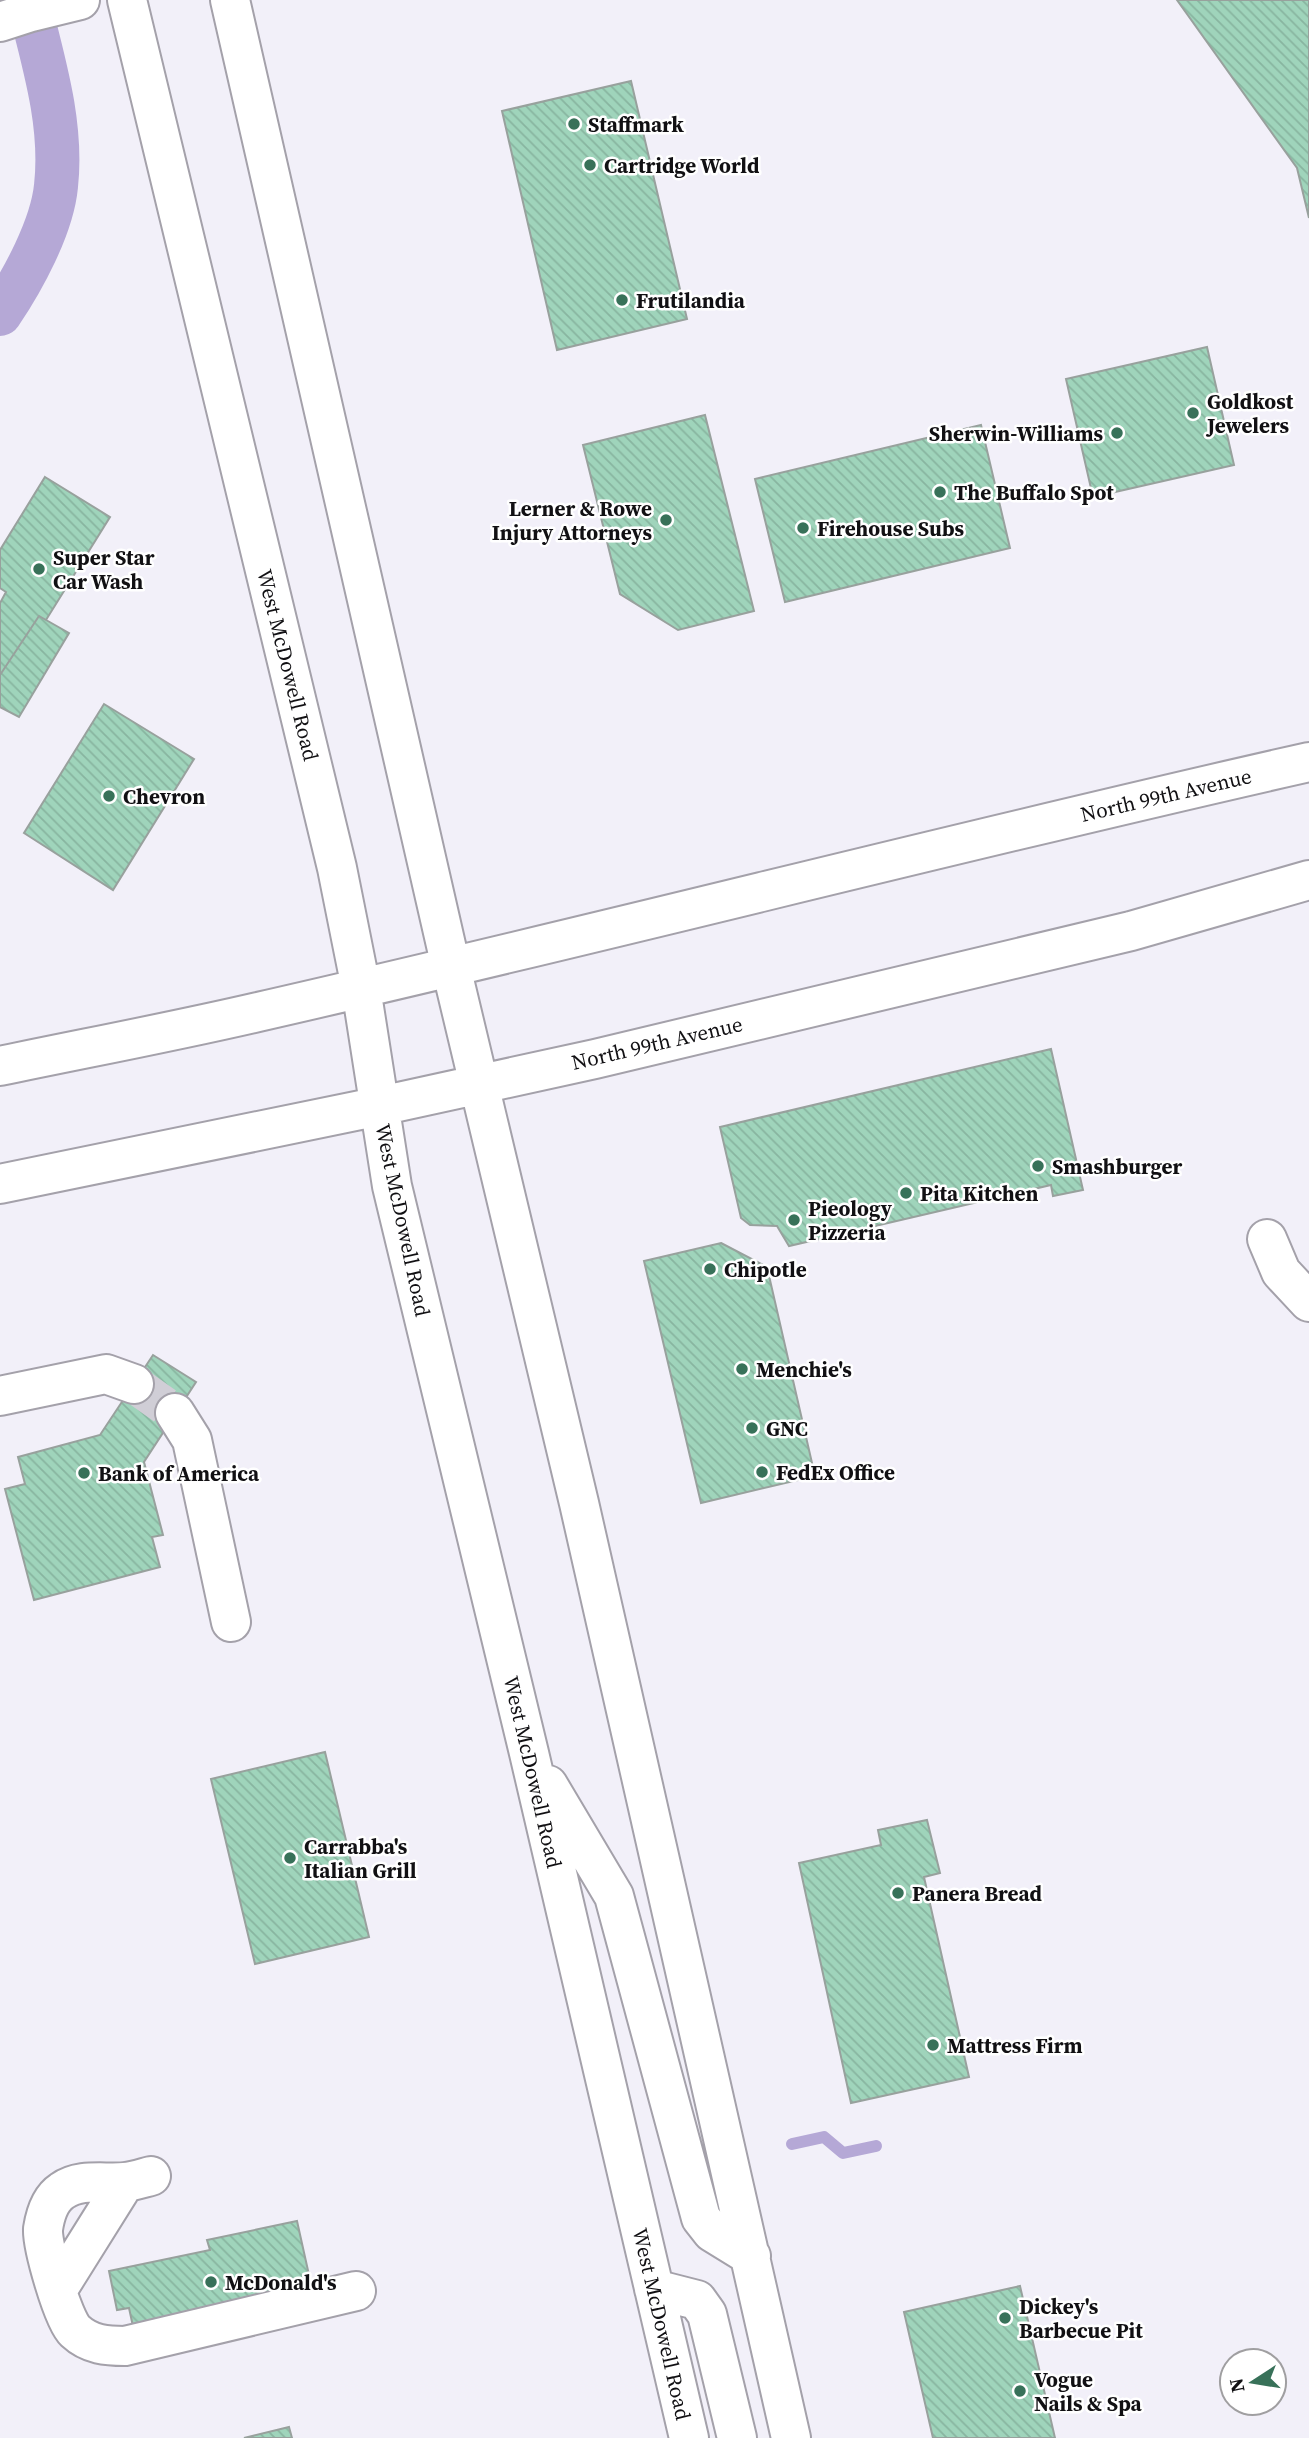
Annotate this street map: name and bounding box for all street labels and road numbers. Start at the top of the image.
street label: West McDowell Road [250,566,326,764]
street label: North 99th Avenue [1078,761,1254,829]
street label: North 99th Avenue [569,1009,745,1077]
street label: West McDowell Road [368,1121,438,1319]
street label: West McDowell Road [497,1673,569,1871]
street label: West McDowell Road [626,2225,698,2423]

